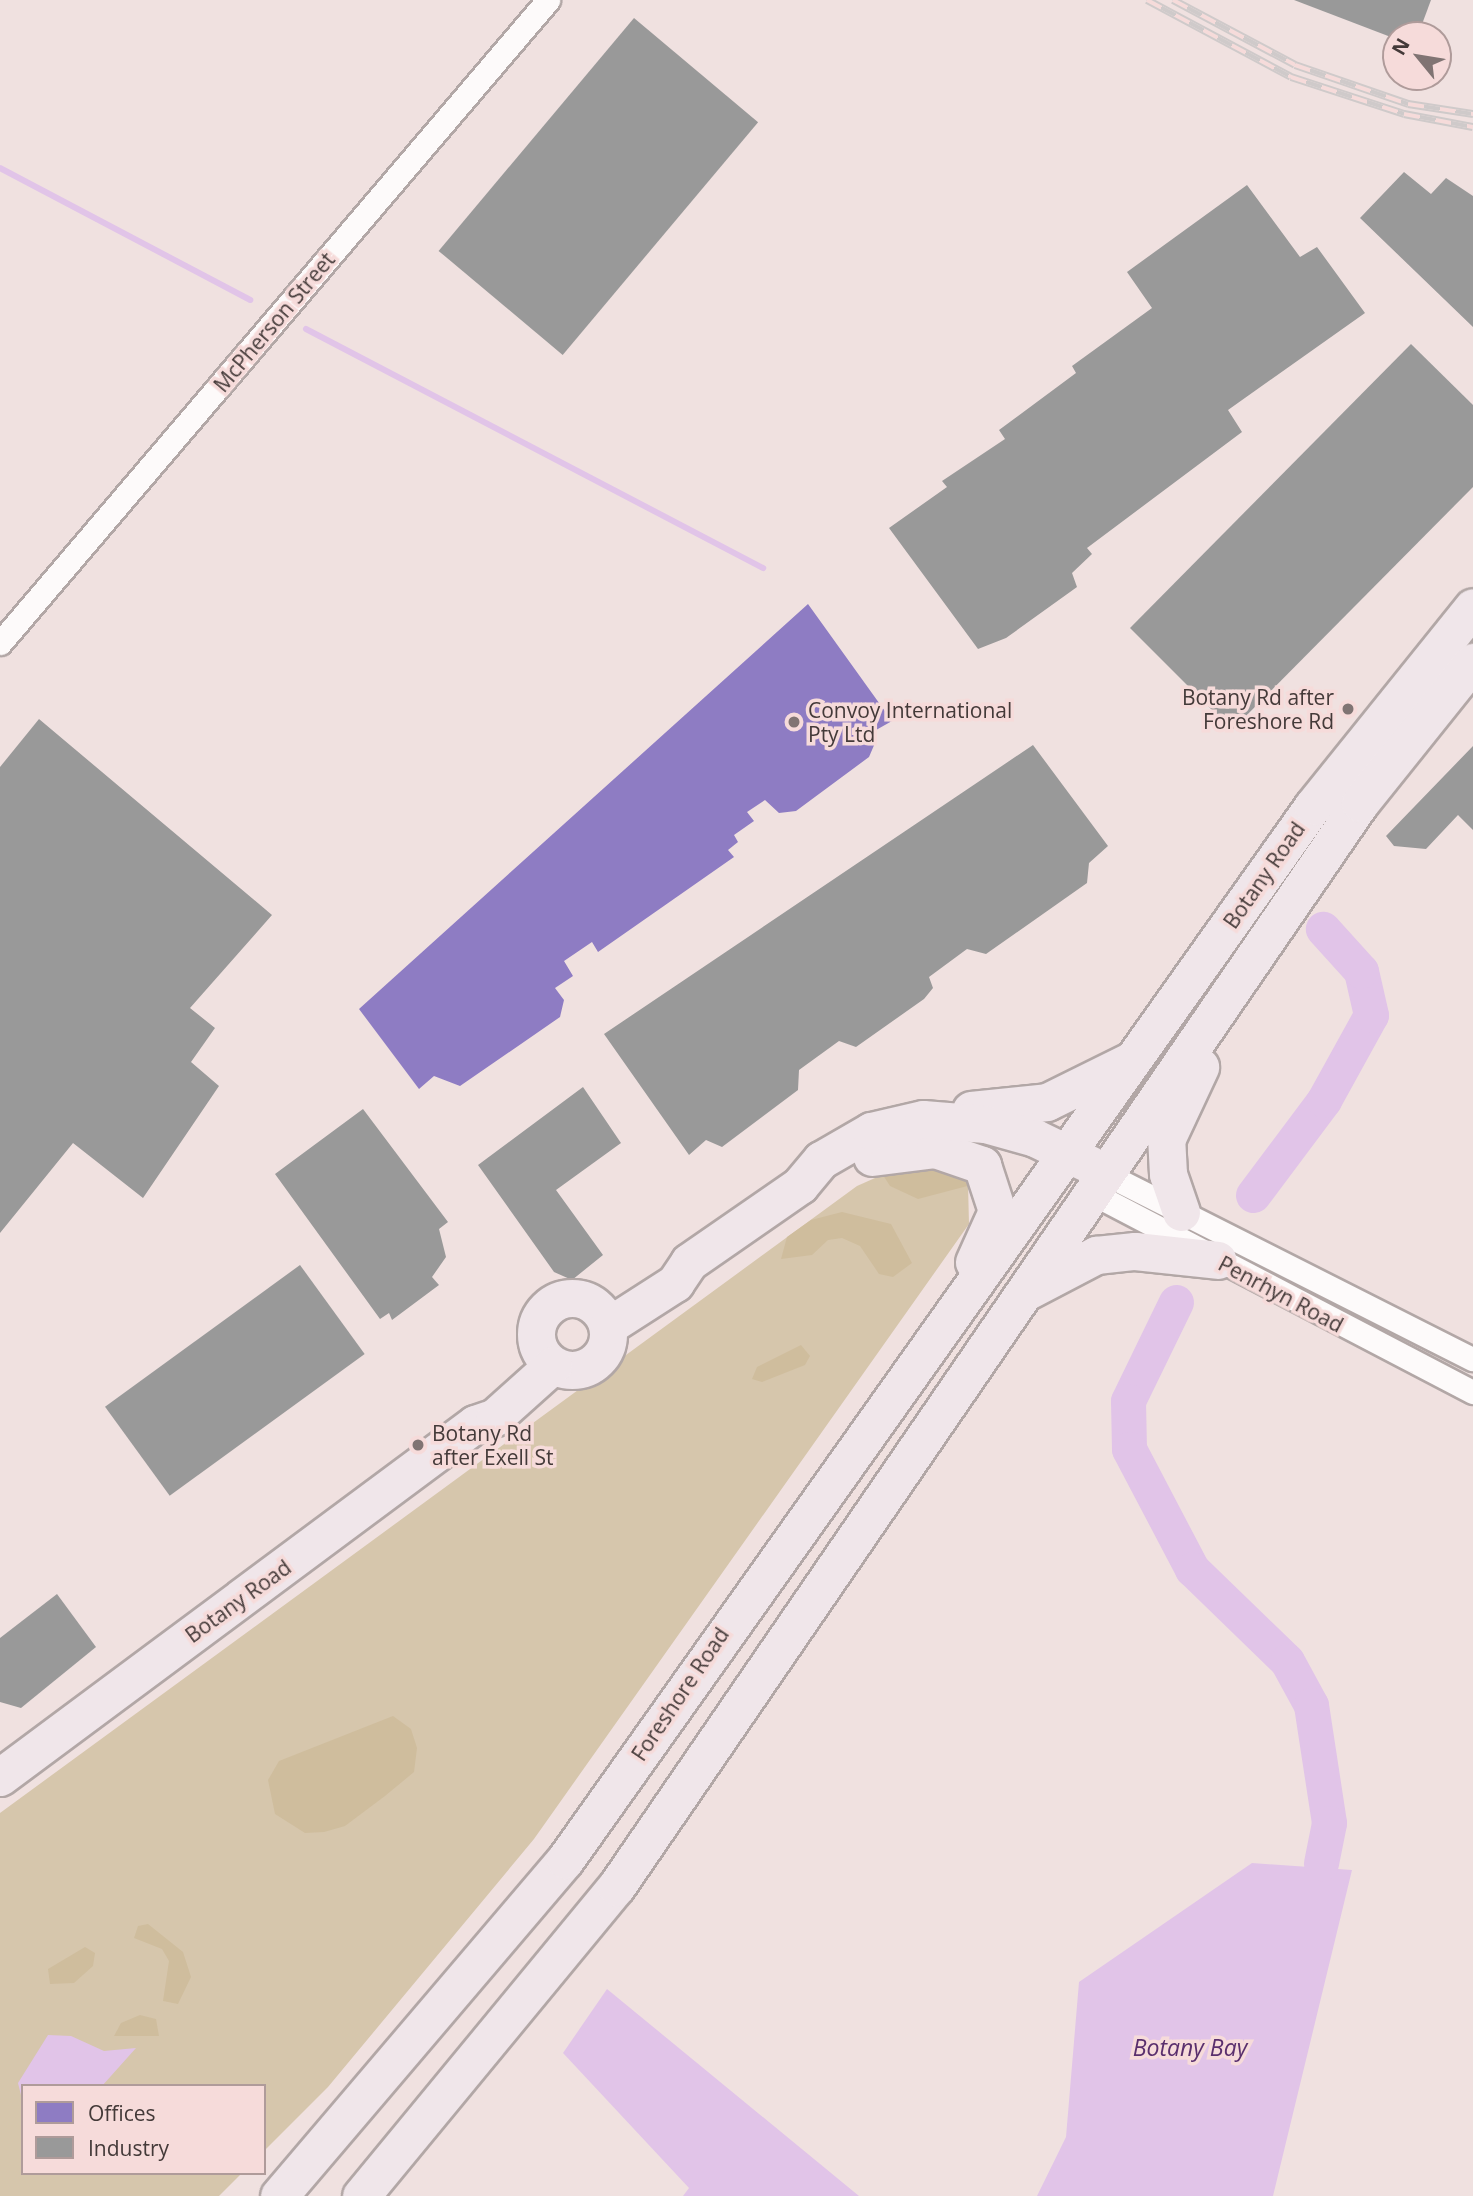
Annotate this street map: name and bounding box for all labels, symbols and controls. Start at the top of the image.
north arrow [1382,21,1452,91]
text: N [1385,33,1416,60]
street label: McPherson Street [208,247,340,397]
place label: Botany Rd after Foreshore Rd [1182,684,1334,734]
place label: Convoy International Pty Ltd [808,697,1012,747]
marker: Botany Rd after Foreshore Rd [1340,701,1356,717]
marker: Convoy International Pty Ltd [786,714,802,730]
street label: Botany Road [1218,817,1310,933]
street label: Penrhyn Road [1214,1251,1348,1337]
place label: Botany Rd after Exell St [432,1420,554,1470]
marker: Botany Rd after Exell St [410,1437,426,1453]
street label: Botany Road [180,1554,296,1648]
street label: Foreshore Road [626,1623,734,1765]
water label: Botany Bay [1133,2033,1247,2061]
legend [21,2084,266,2175]
text: Offices [88,2099,156,2127]
text: Industry [88,2134,169,2162]

